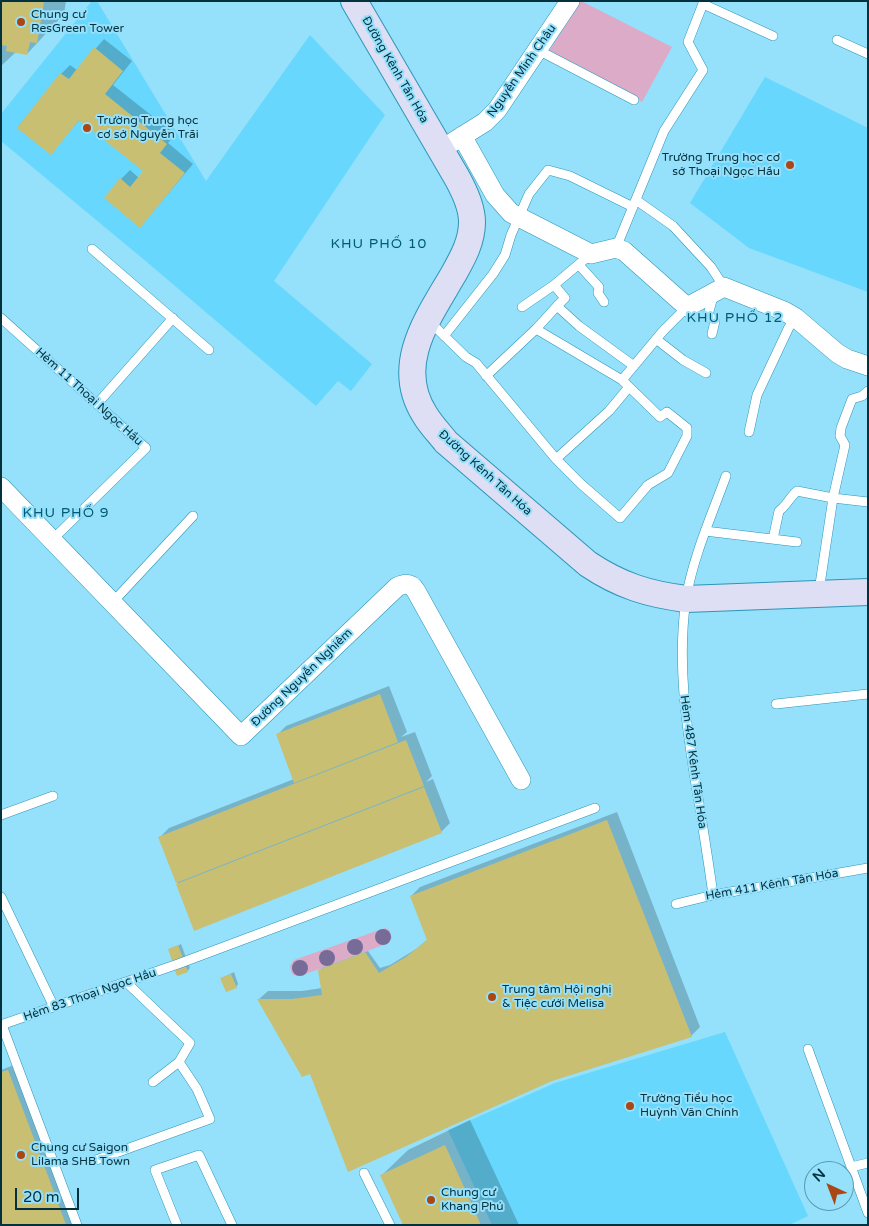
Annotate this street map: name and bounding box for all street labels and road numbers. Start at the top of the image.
street label: Đường Kênh Tân Hóa [359,14,431,126]
street label: Nguyễn Minh Châu [485,22,559,120]
street label: Hẻm 11 Thoại Ngọc Hầu [32,345,146,449]
street label: Đường Kênh Tân Hóa [435,427,535,519]
street label: Đường Nguyễn Nghiêm [249,626,355,730]
street label: Hẻm 487 Kênh Tân Hóa [677,694,709,830]
street label: Hẻm 411 Kênh Tân Hóa [704,866,840,904]
street label: Hẻm 83 Thoại Ngọc Hầu [22,965,158,1025]

